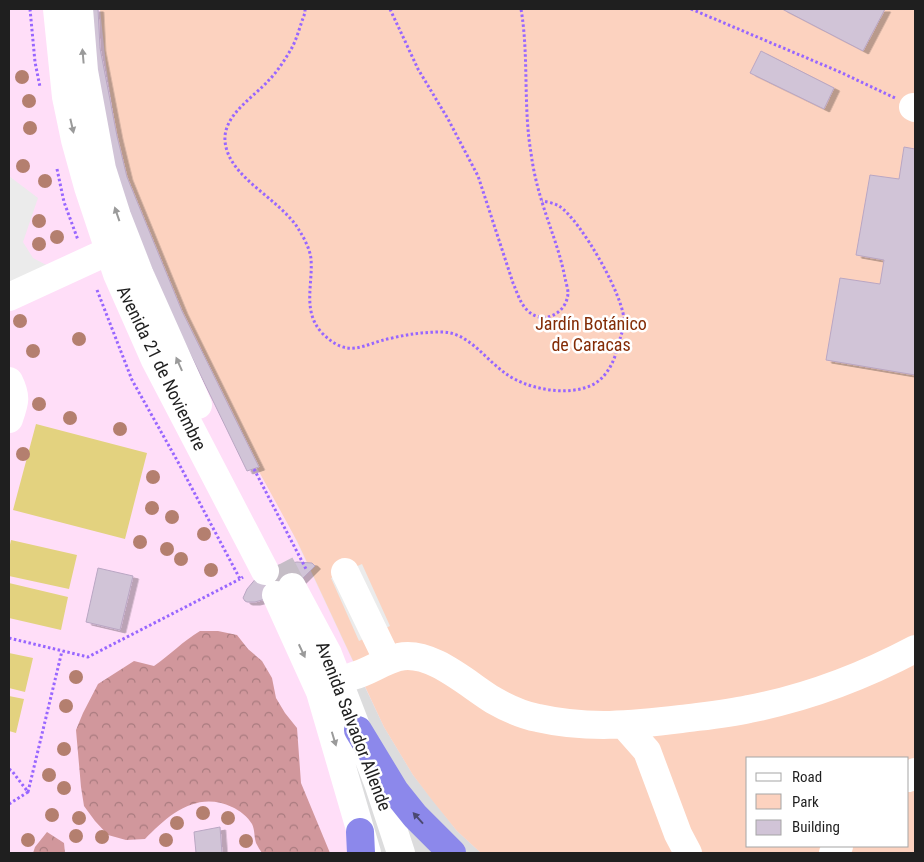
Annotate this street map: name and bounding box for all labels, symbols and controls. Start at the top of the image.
one-way arrow [78,48,86,64]
one-way arrow [68,119,76,134]
one-way arrow [113,207,120,222]
street label: Avenida 21 de Noviembre [113,282,211,454]
park label: Jardín Botánico de Caracas [535,313,647,355]
one-way arrow [175,357,183,371]
street label: Avenida Salvador Allende [312,638,396,814]
one-way arrow [298,644,306,658]
one-way arrow [330,731,338,746]
legend [746,757,909,847]
text: Road [792,768,822,786]
text: Park [792,793,819,811]
one-way arrow [412,813,424,825]
text: Building [792,818,840,836]

